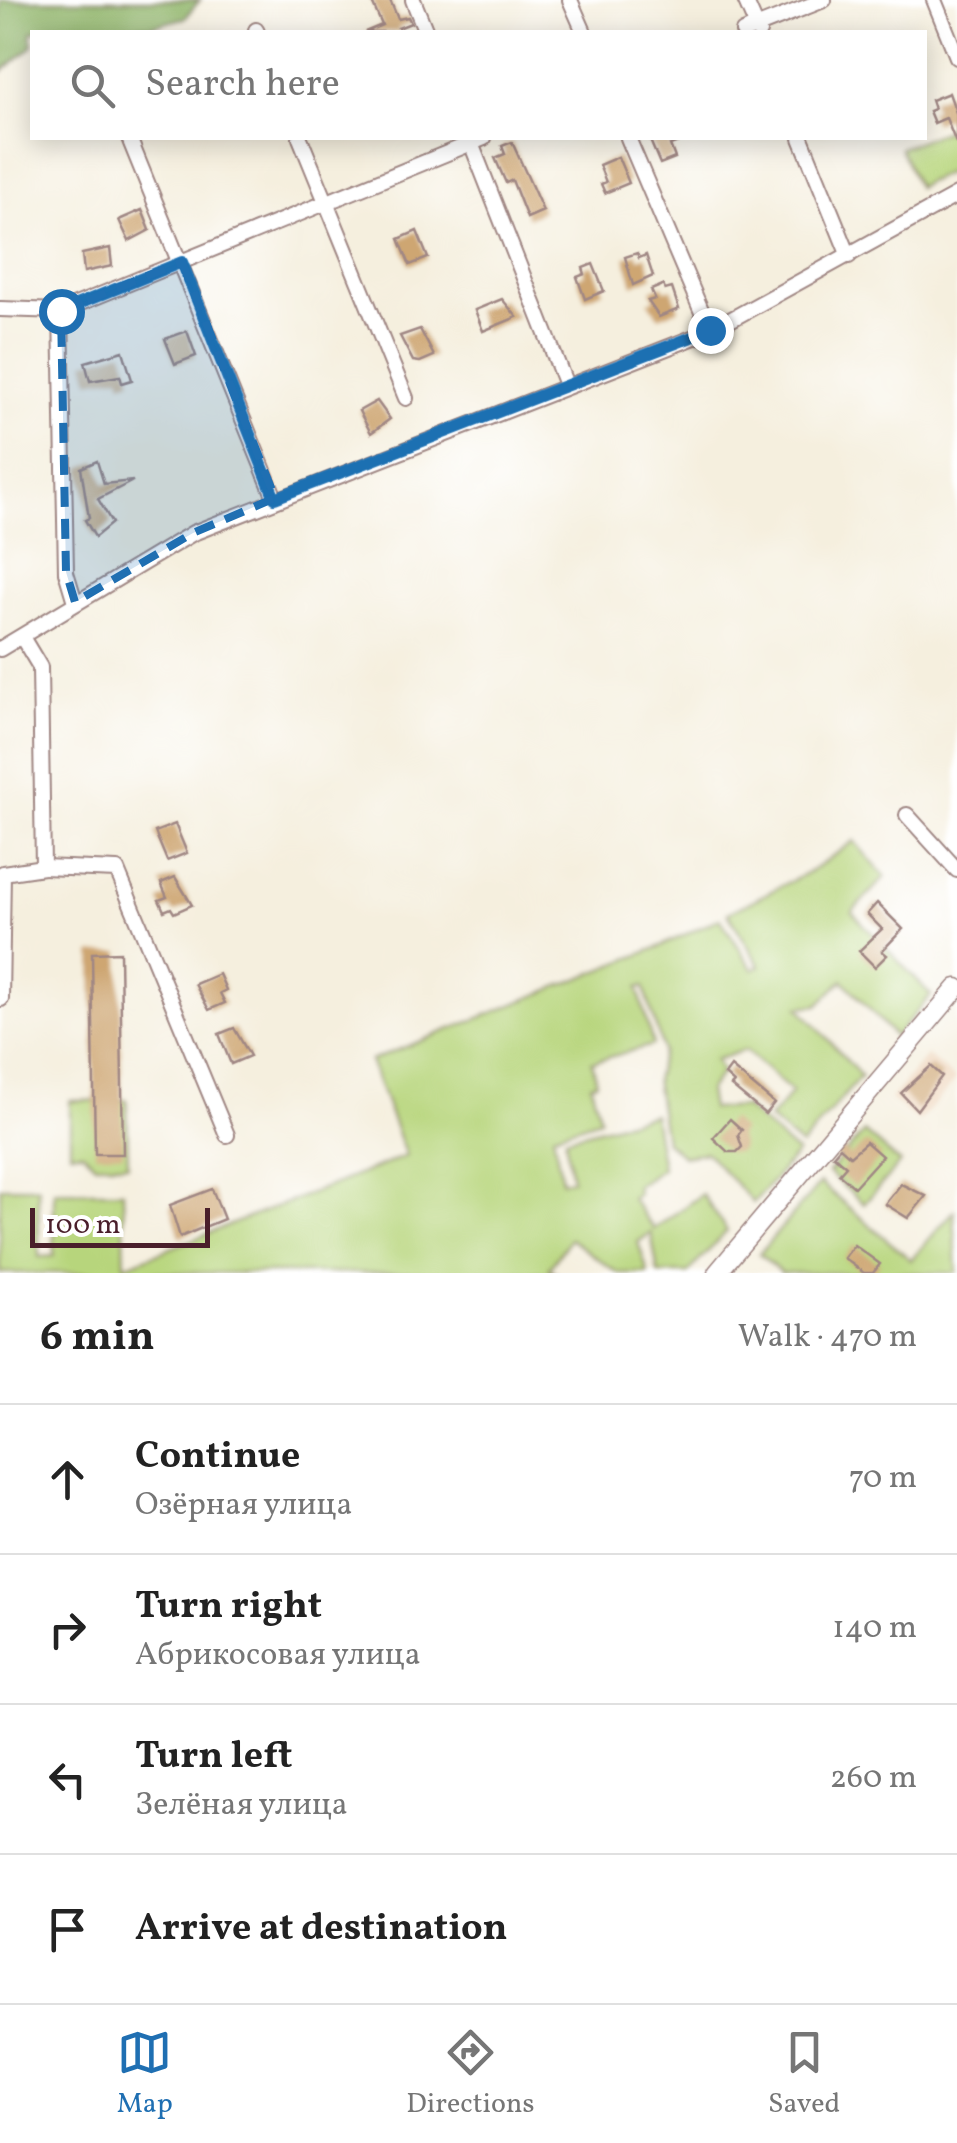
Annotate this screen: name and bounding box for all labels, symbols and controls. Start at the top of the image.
search box [30,30,927,140]
icon: search [65,58,120,113]
text: Search here [145,59,340,112]
route start [39,289,85,335]
route end [688,308,734,354]
scale bar [30,1203,210,1248]
text: 100 m [45,1206,120,1245]
text: 6 min [40,1309,155,1368]
text: Walk · 470 m [738,1316,917,1360]
text: Continue [135,1431,300,1484]
icon: ahead [40,1452,95,1507]
text: 70 m [849,1457,917,1501]
text: Озёрная улица [135,1484,352,1528]
text: Turn right [135,1581,322,1634]
icon: right [40,1602,95,1657]
text: 140 m [832,1607,917,1651]
text: Абрикосовая улица [135,1634,421,1678]
text: Turn left [135,1731,292,1784]
icon: left [40,1752,95,1807]
text: 260 m [830,1757,917,1801]
text: Зелёная улица [135,1784,348,1828]
icon: arrive [40,1902,95,1957]
text: Arrive at destination [135,1903,508,1956]
tab: Map [117,2025,173,2124]
tab: Directions [406,2025,535,2124]
tab: Saved [768,2025,840,2124]

